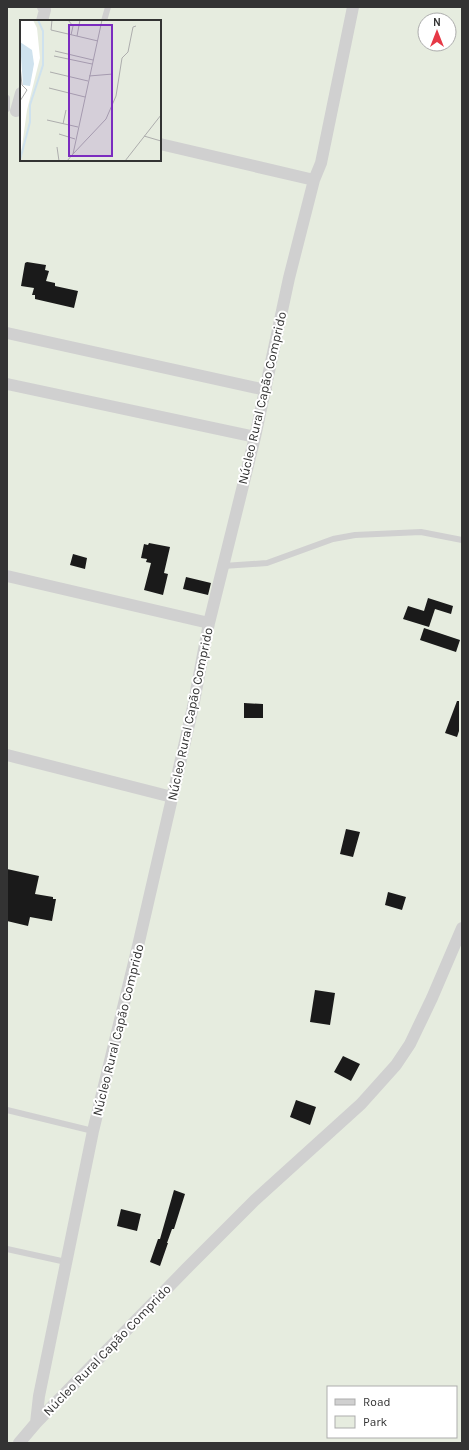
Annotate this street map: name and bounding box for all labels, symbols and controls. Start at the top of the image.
north arrow [417,12,457,52]
text: N [433,16,441,29]
inset map [20,20,161,161]
street label: Núcleo Rural Capão Comprido [235,310,289,486]
street label: Núcleo Rural Capão Comprido [164,626,216,802]
street label: Núcleo Rural Capão Comprido [89,942,147,1118]
street label: Núcleo Rural Capão Comprido [40,1281,174,1419]
legend [327,1386,457,1438]
text: Road [363,1395,391,1409]
text: Park [363,1415,388,1429]

